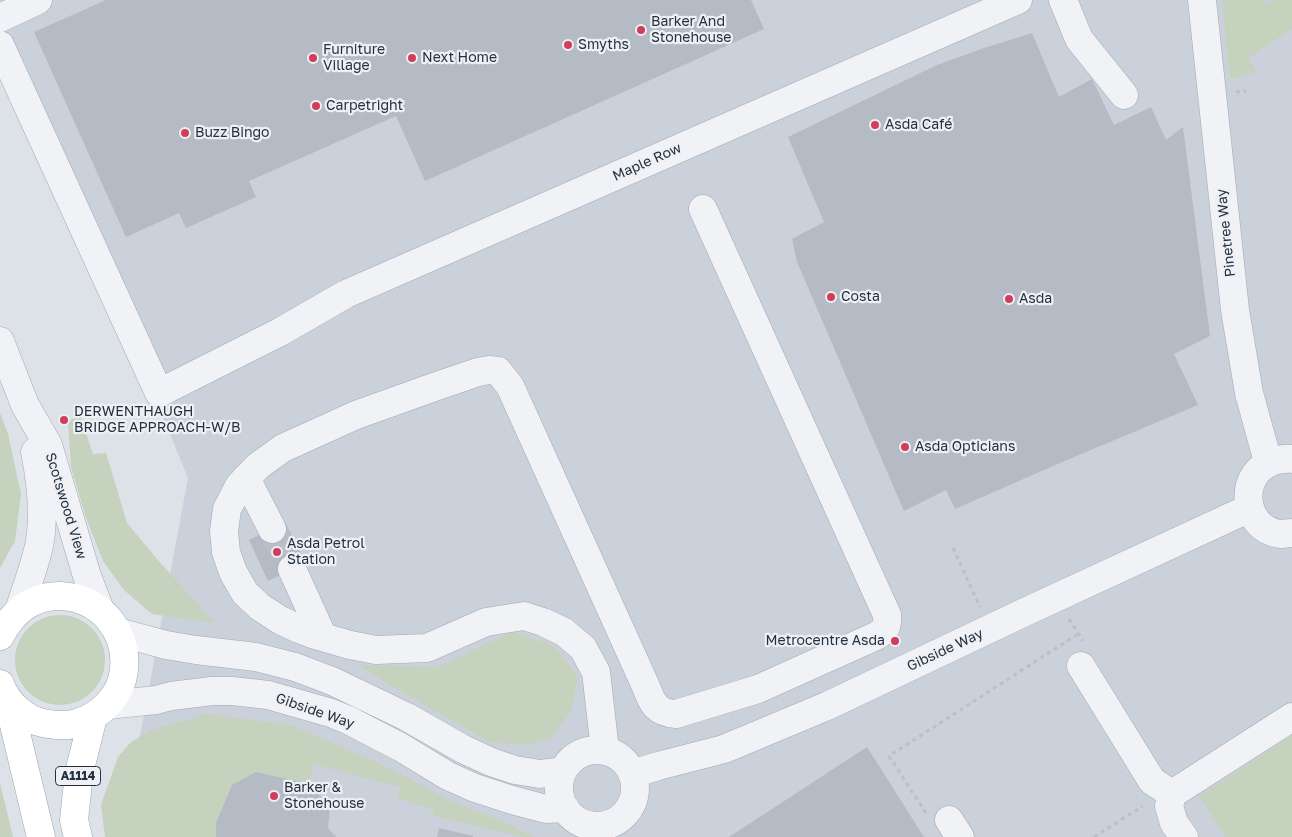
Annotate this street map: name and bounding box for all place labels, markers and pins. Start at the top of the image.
place label: Barker And Stonehouse [651,14,731,46]
marker: Barker And Stonehouse [635,24,647,36]
place label: Smyths [578,37,629,53]
marker: Smyths [562,39,574,51]
place label: Furniture Village [323,42,385,74]
place label: Next Home [422,50,497,66]
marker: Furniture Village [307,52,319,64]
marker: Next Home [406,52,418,64]
place label: Carpetright [326,98,403,114]
marker: Carpetright [310,100,322,112]
place label: Asda Café [885,117,952,133]
marker: Asda Café [869,119,881,131]
place label: Buzz Bingo [195,125,270,141]
marker: Buzz Bingo [179,127,191,139]
place label: Costa [841,289,880,305]
marker: Costa [825,291,837,303]
place label: Asda [1019,291,1052,307]
marker: Asda [1003,293,1015,305]
place label: DERWENTHAUGH BRIDGE APPROACH-W/B [74,404,240,437]
marker: DERWENTHAUGH BRIDGE APPROACH-W/B [58,414,70,426]
place label: Asda Opticians [915,439,1015,455]
marker: Asda Opticians [899,441,911,453]
place label: Asda Petrol Station [287,536,365,568]
marker: Asda Petrol Station [271,546,283,558]
place label: Metrocentre Asda [766,633,885,649]
marker: Metrocentre Asda [889,635,901,647]
place label: Barker & Stonehouse [284,780,364,812]
marker: Barker & Stonehouse [268,790,280,802]

